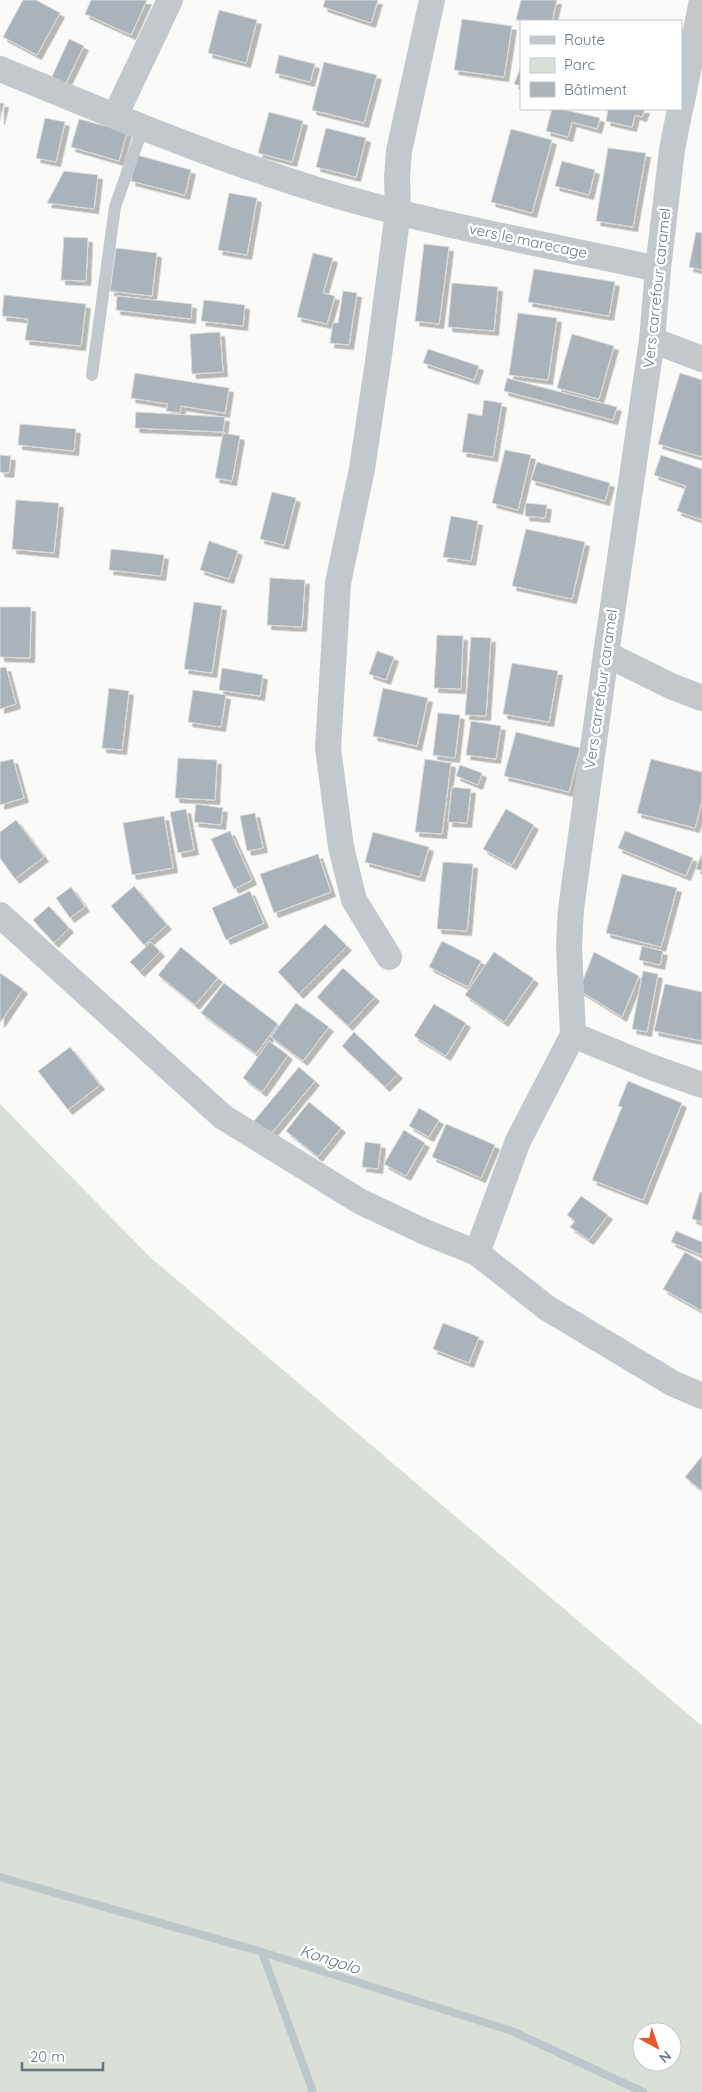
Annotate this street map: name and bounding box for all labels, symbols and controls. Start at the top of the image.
legend [520,20,682,110]
text: Route [564,30,605,49]
text: Parc [564,55,595,74]
text: Bâtiment [564,80,627,99]
street label: Vers carrefour caramel [639,207,674,369]
street label: vers le marecage [467,219,589,262]
street label: Vers carrefour caramel [580,608,621,770]
water label: Kongolo [297,1940,364,1978]
north arrow [632,2022,682,2072]
scale bar [22,2040,104,2072]
text: 20 m [30,2047,65,2066]
text: N [656,2047,675,2067]

